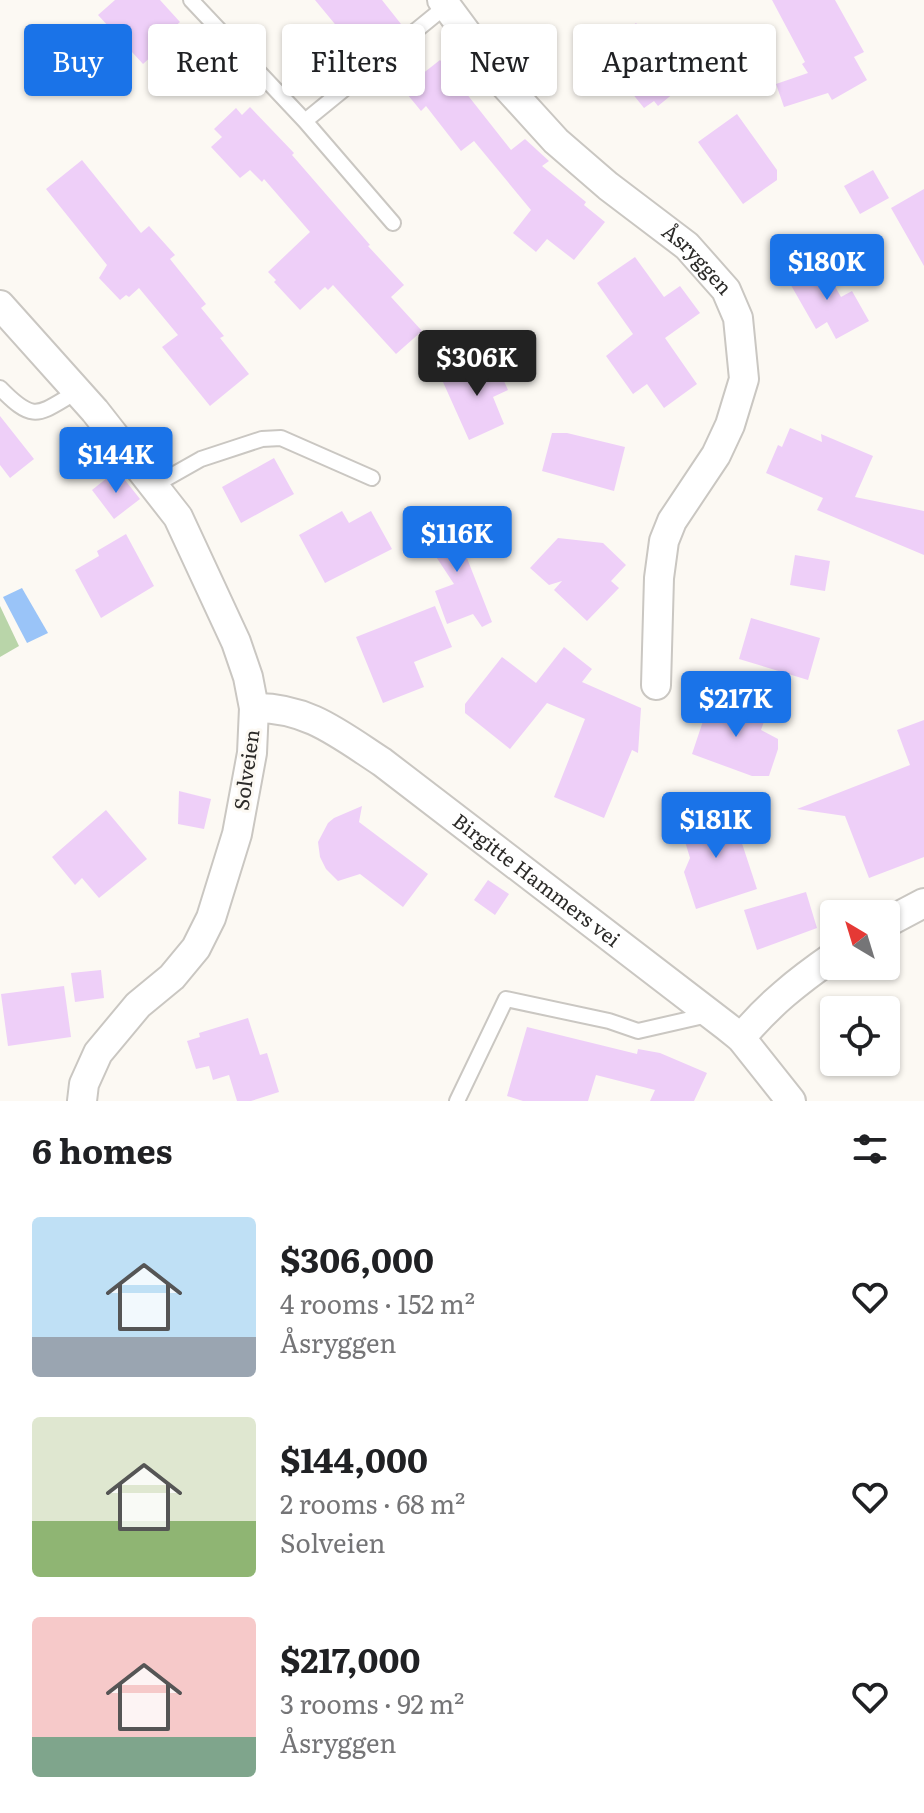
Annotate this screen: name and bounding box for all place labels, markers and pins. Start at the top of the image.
pin: $180K [771,234,883,302]
pin: $306K [421,330,533,398]
pin: $144K [60,427,172,495]
pin: $116K [401,506,513,574]
pin: $217K [680,671,792,739]
pin: $181K [660,792,772,860]

